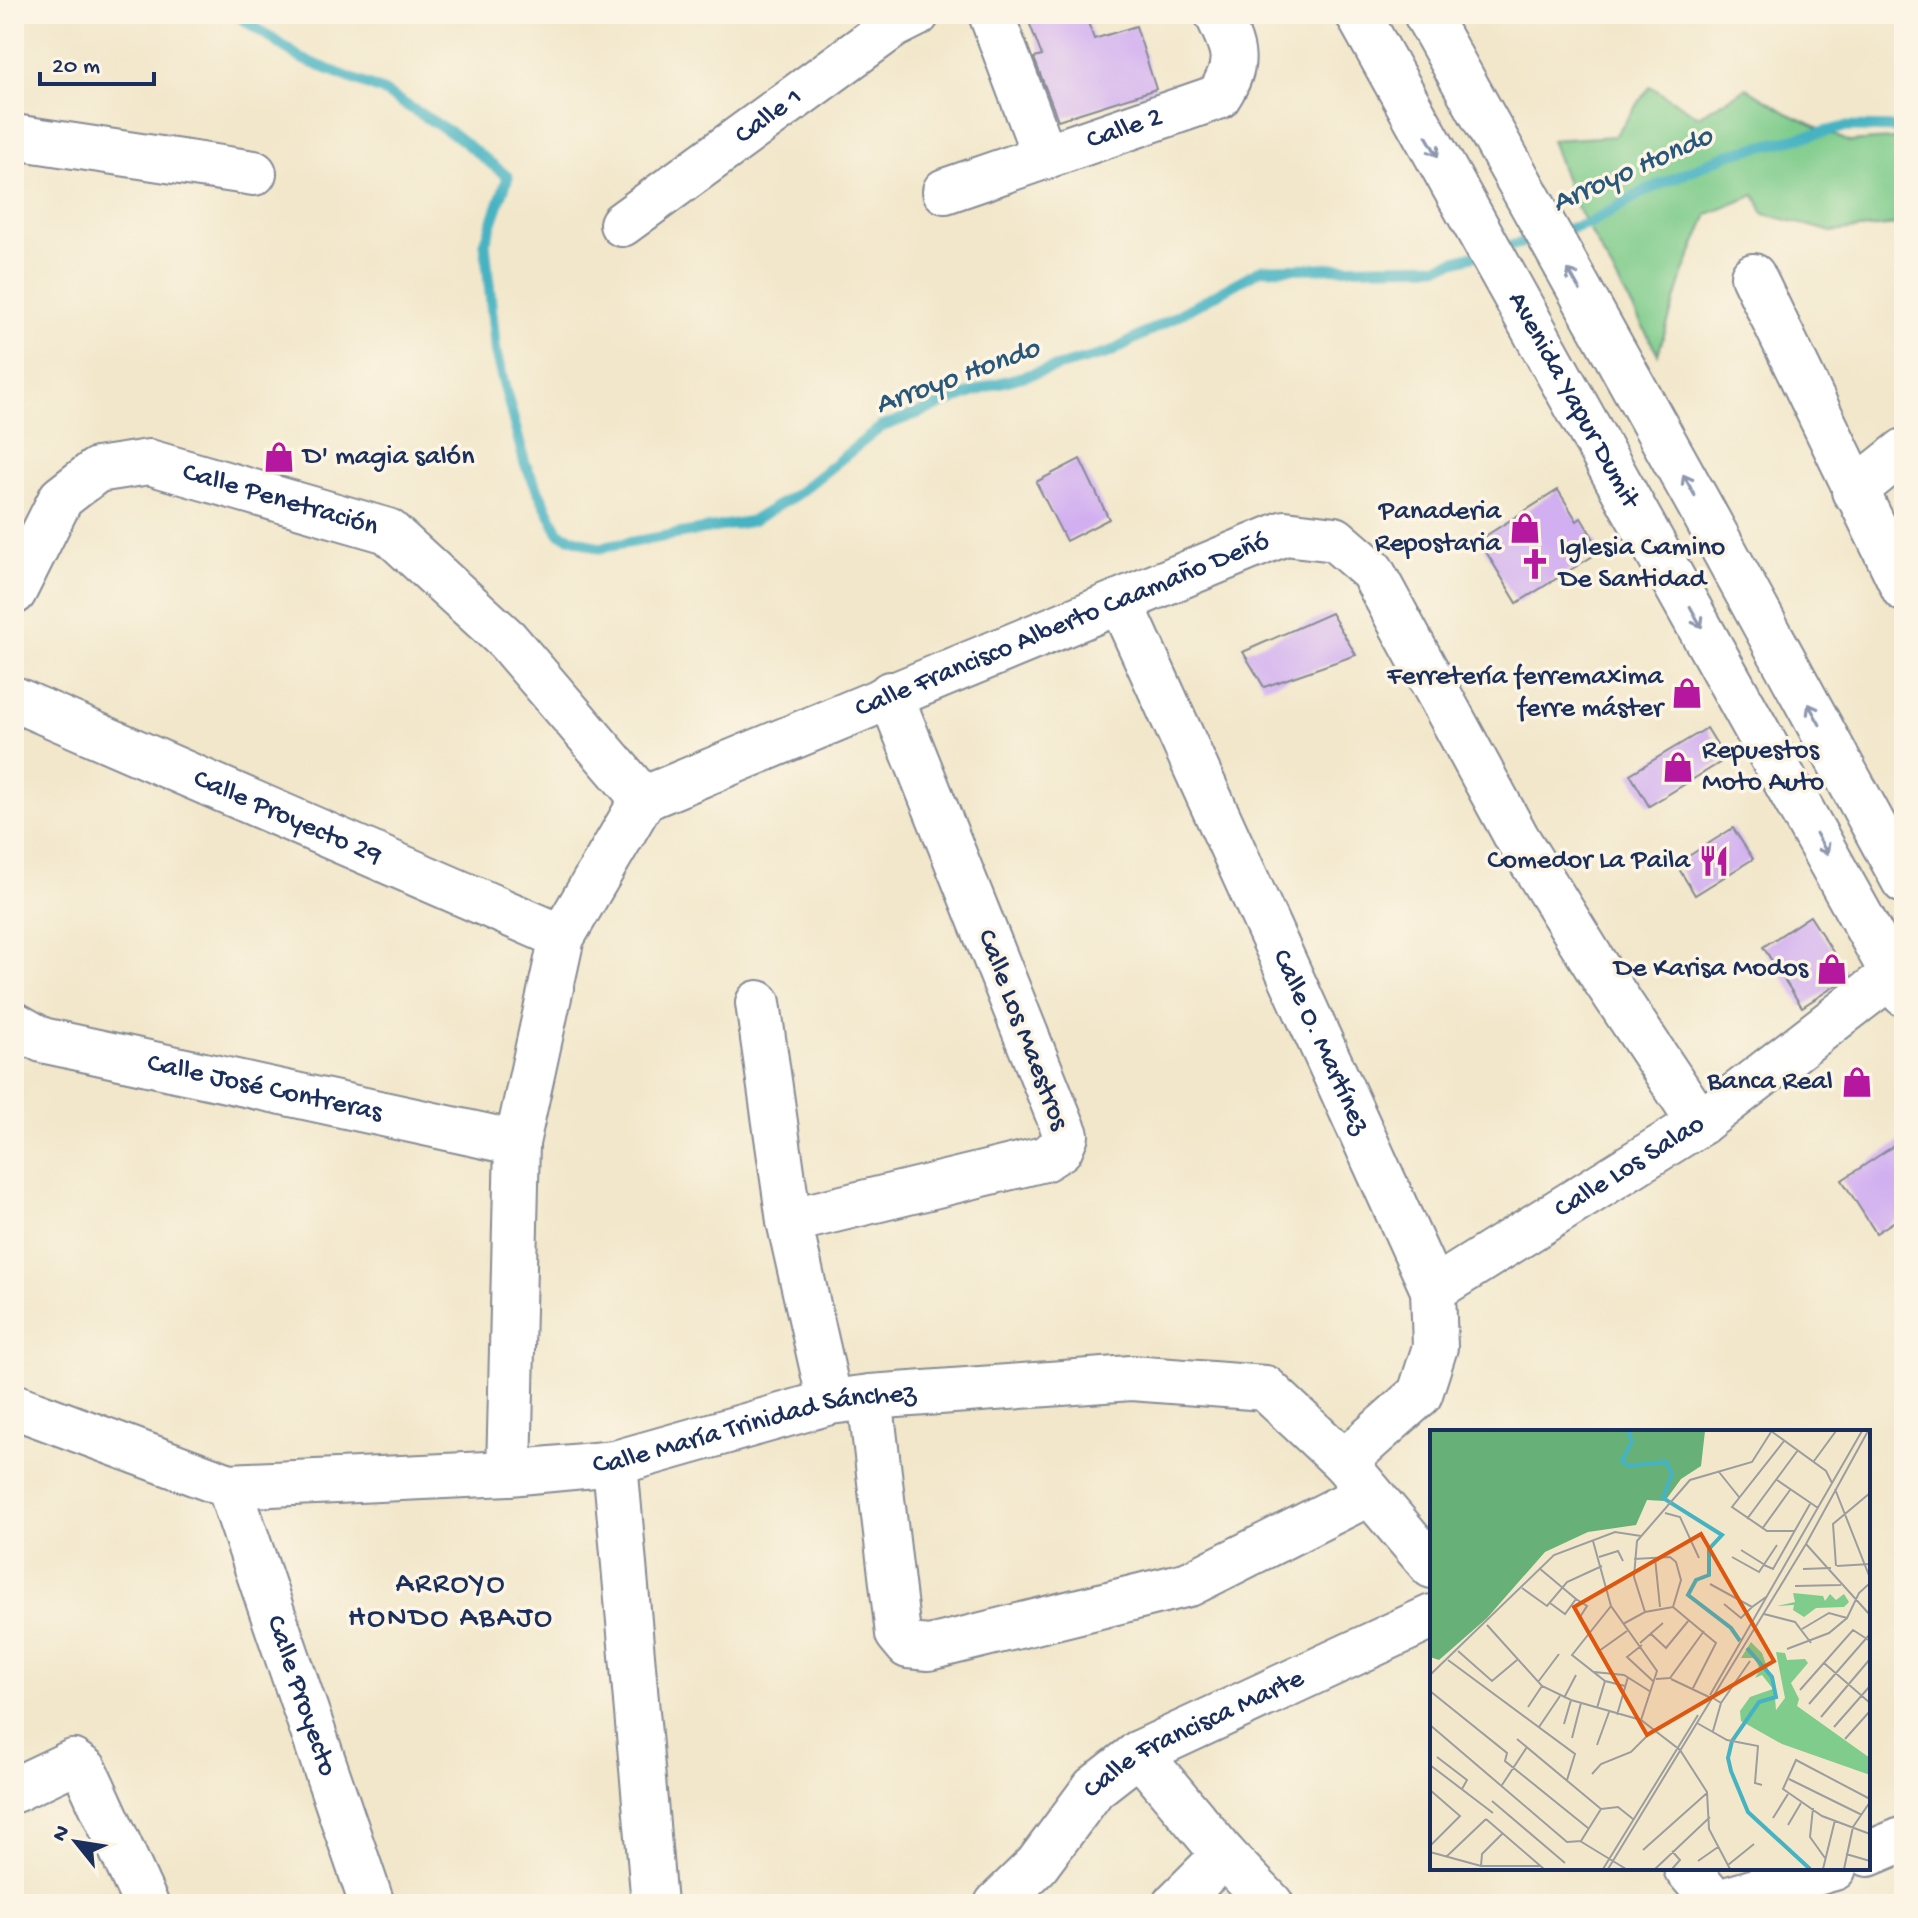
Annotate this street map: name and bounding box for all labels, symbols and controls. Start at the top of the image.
scale bar [40,36,154,86]
text: 20 m [52,53,100,82]
street label: Calle 1 [729,81,809,152]
street label: Calle 2 [1082,101,1167,157]
water label: Arroyo Hondo [1547,119,1720,222]
one-way arrow [1424,134,1440,157]
one-way arrow [1566,269,1582,292]
street label: Avenida Yapur Dumit [1500,286,1648,516]
water label: Arroyo Hondo [871,332,1046,424]
shop icon: D' magia salón [262,440,296,474]
place label: D' magia salón [301,441,475,474]
street label: Calle Penetración [179,456,383,544]
one-way arrow [1681,474,1696,498]
place label: Panaderia Repostaria [1375,496,1502,561]
shop icon: Panaderia Repostaria [1508,511,1542,545]
street label: Calle Francisco Alberto Caamaño Deñó [850,525,1274,726]
place label: Iglesia Camino De Santidad [1557,532,1725,597]
church icon: Iglesia Camino De Santidad [1518,547,1552,581]
one-way arrow [1689,604,1704,628]
place label: Ferretería ferremaxima ferre máster [1386,661,1665,726]
shop icon: Ferretería ferremaxima ferre máster [1670,676,1704,710]
one-way arrow [1805,702,1821,726]
place label: Repuestos Moto Auto [1702,735,1824,800]
shop icon: Repuestos Moto Auto [1661,750,1695,784]
street label: Calle Proyecto 29 [188,762,387,873]
one-way arrow [1814,832,1830,855]
restaurant icon: Comedor La Paila [1697,844,1731,878]
place label: Comedor La Paila [1487,845,1691,878]
street label: Calle Los Maestros [969,925,1076,1135]
street label: Calle O. Martínez [1264,944,1377,1141]
shop icon: De Karisa Modos [1815,952,1849,986]
place label: De Karisa Modos [1612,953,1809,986]
street label: Calle José Contreras [144,1047,386,1130]
shop icon: Banca Real [1840,1065,1874,1099]
place label: Banca Real [1706,1066,1833,1099]
street label: Calle Los Salao [1549,1108,1711,1226]
street label: Calle María Trinidad Sánchez [591,1377,919,1481]
inset map [1430,1430,1870,1870]
district label: ARROYO HONDO ABAJO [348,1568,554,1637]
street label: Calle Proyecto [258,1611,344,1781]
street label: Calle Francisca Marte [1076,1662,1310,1805]
north arrow [36,1802,116,1882]
text: N [47,1821,77,1847]

